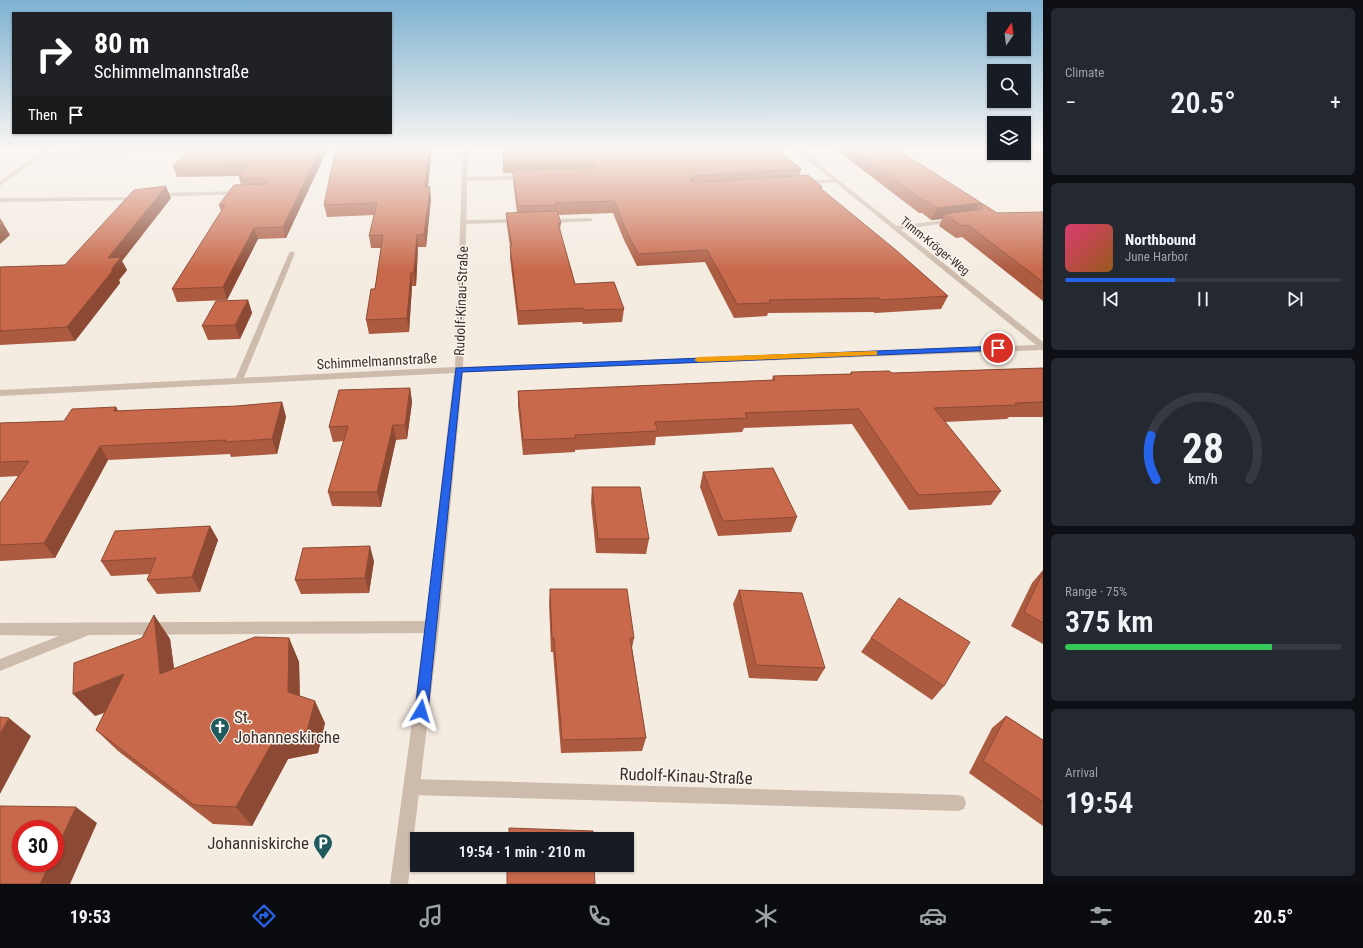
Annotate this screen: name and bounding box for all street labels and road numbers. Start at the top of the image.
street label: Timm-Kröger-Weg [898,214,972,278]
street label: Rudolf-Kinau-Straße [451,245,471,356]
street label: Schimmelmannstraße [316,350,438,372]
street label: Rudolf-Kinau-Straße [619,764,753,788]

